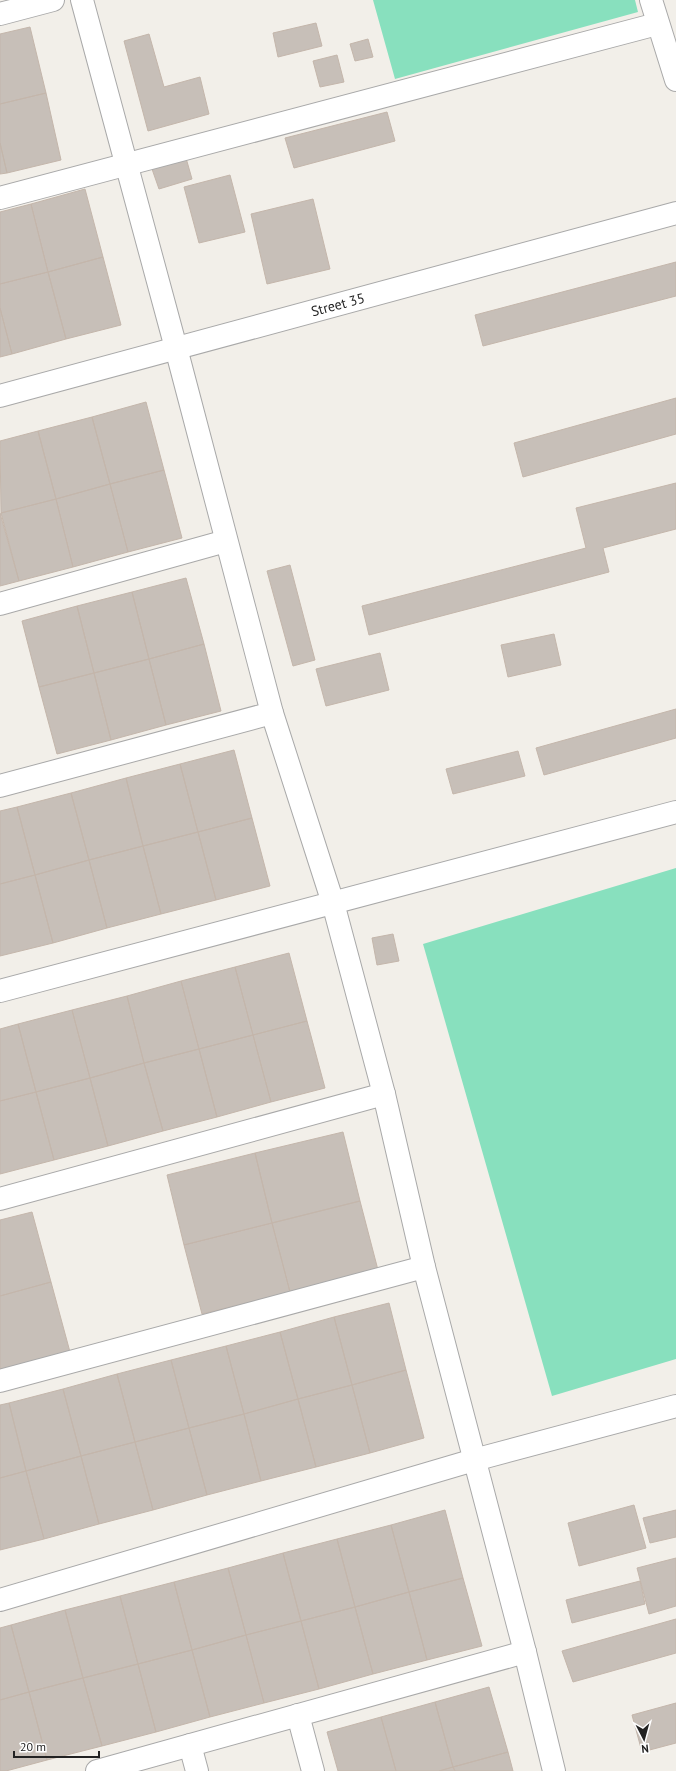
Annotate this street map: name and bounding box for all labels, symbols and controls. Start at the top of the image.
street label: Street 35 [309,289,367,320]
north arrow [624,1719,664,1759]
scale bar [14,1733,99,1759]
text: 20 m [20,1739,46,1754]
text: N [641,1742,649,1756]

